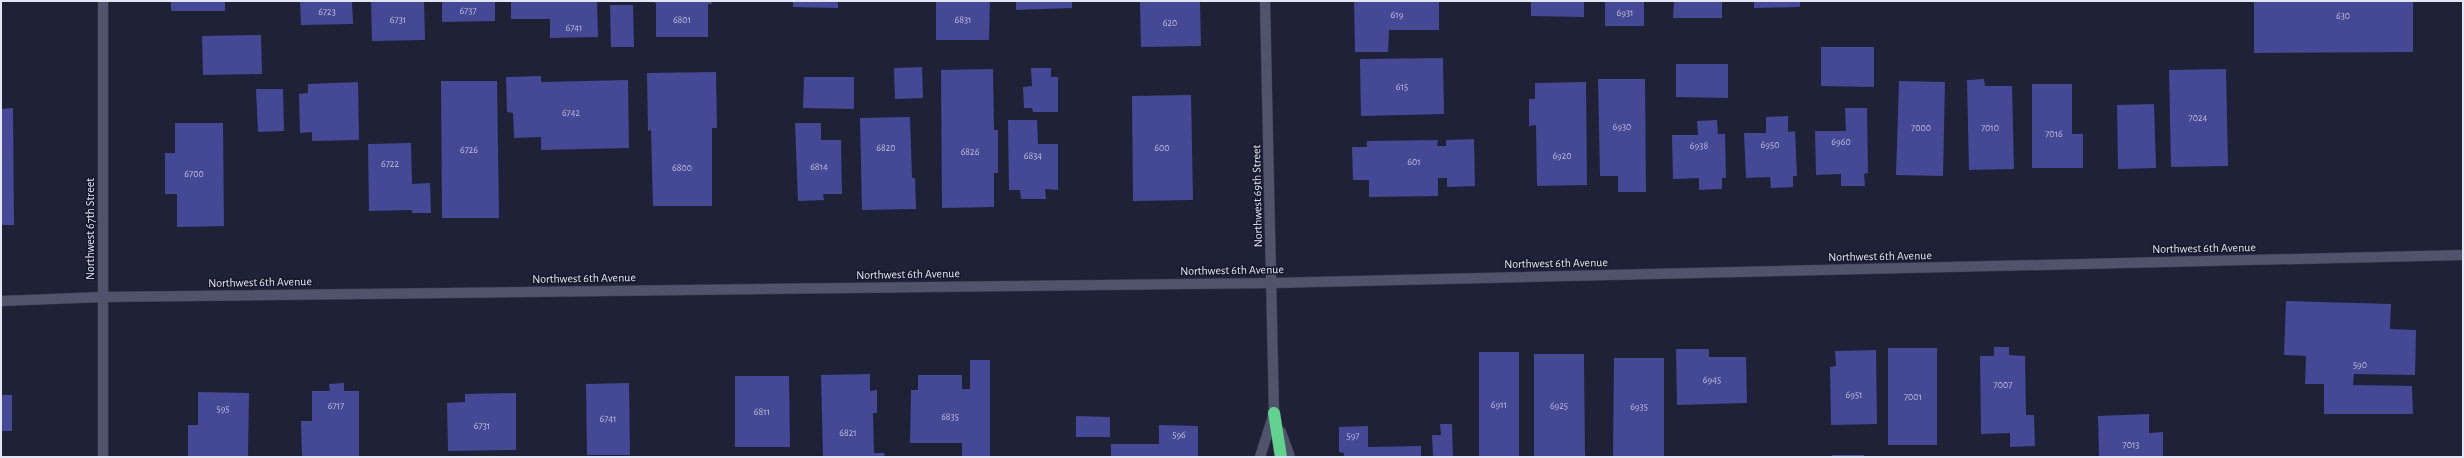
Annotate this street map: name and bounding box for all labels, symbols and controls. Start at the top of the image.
house number: 6737 [459,6,477,16]
house number: 6723 [318,7,336,17]
house number: 6931 [1617,8,1633,18]
house number: 619 [1391,10,1404,20]
house number: 630 [2336,11,2350,21]
house number: 6731 [390,15,406,25]
house number: 6801 [673,15,691,25]
house number: 6831 [955,15,972,25]
house number: 620 [1163,18,1177,28]
house number: 6741 [565,23,583,33]
house number: 615 [1396,82,1408,92]
house number: 6742 [562,108,581,118]
house number: 7024 [2189,113,2208,123]
house number: 6930 [1613,122,1631,132]
house number: 7000 [1911,123,1931,133]
house number: 7010 [1981,123,1999,133]
house number: 7016 [2045,129,2063,139]
house number: 6960 [1831,137,1851,147]
house number: 6950 [1761,140,1779,150]
house number: 6938 [1690,141,1708,151]
house number: 6820 [876,143,896,153]
house number: 600 [1154,143,1170,153]
street label: Northwest 69th Street [1250,144,1264,247]
house number: 6726 [460,145,478,155]
house number: 6826 [961,147,980,157]
house number: 6834 [1024,151,1042,161]
house number: 6920 [1552,151,1572,161]
house number: 601 [1407,157,1421,167]
house number: 6722 [381,159,399,169]
house number: 6814 [810,162,828,172]
house number: 6800 [672,163,692,173]
house number: 6700 [184,169,204,179]
street label: Northwest 67th Street [84,178,96,280]
street label: Northwest 6th Avenue [2152,241,2256,255]
street label: Northwest 6th Avenue [1828,249,1932,263]
street label: Northwest 6th Avenue [1504,256,1608,270]
street label: Northwest 6th Avenue [1180,263,1284,277]
street label: Northwest 6th Avenue [856,267,960,281]
street label: Northwest 6th Avenue [532,271,636,285]
street label: Northwest 6th Avenue [208,275,312,289]
house number: 590 [2353,360,2367,370]
house number: 6945 [1703,375,1721,385]
house number: 7007 [1994,380,2012,390]
house number: 6951 [1845,390,1863,400]
house number: 7001 [1904,392,1922,402]
house number: 6911 [1491,400,1507,410]
house number: 6717 [328,401,344,411]
house number: 6925 [1550,401,1568,411]
house number: 6935 [1630,402,1648,412]
house number: 595 [216,404,230,414]
house number: 6811 [754,407,770,417]
house number: 6835 [941,412,959,422]
house number: 6741 [599,414,617,424]
house number: 6731 [474,421,490,431]
house number: 6821 [839,428,857,438]
house number: 596 [1172,430,1186,440]
house number: 597 [1346,431,1360,441]
house number: 7013 [2122,440,2140,450]

